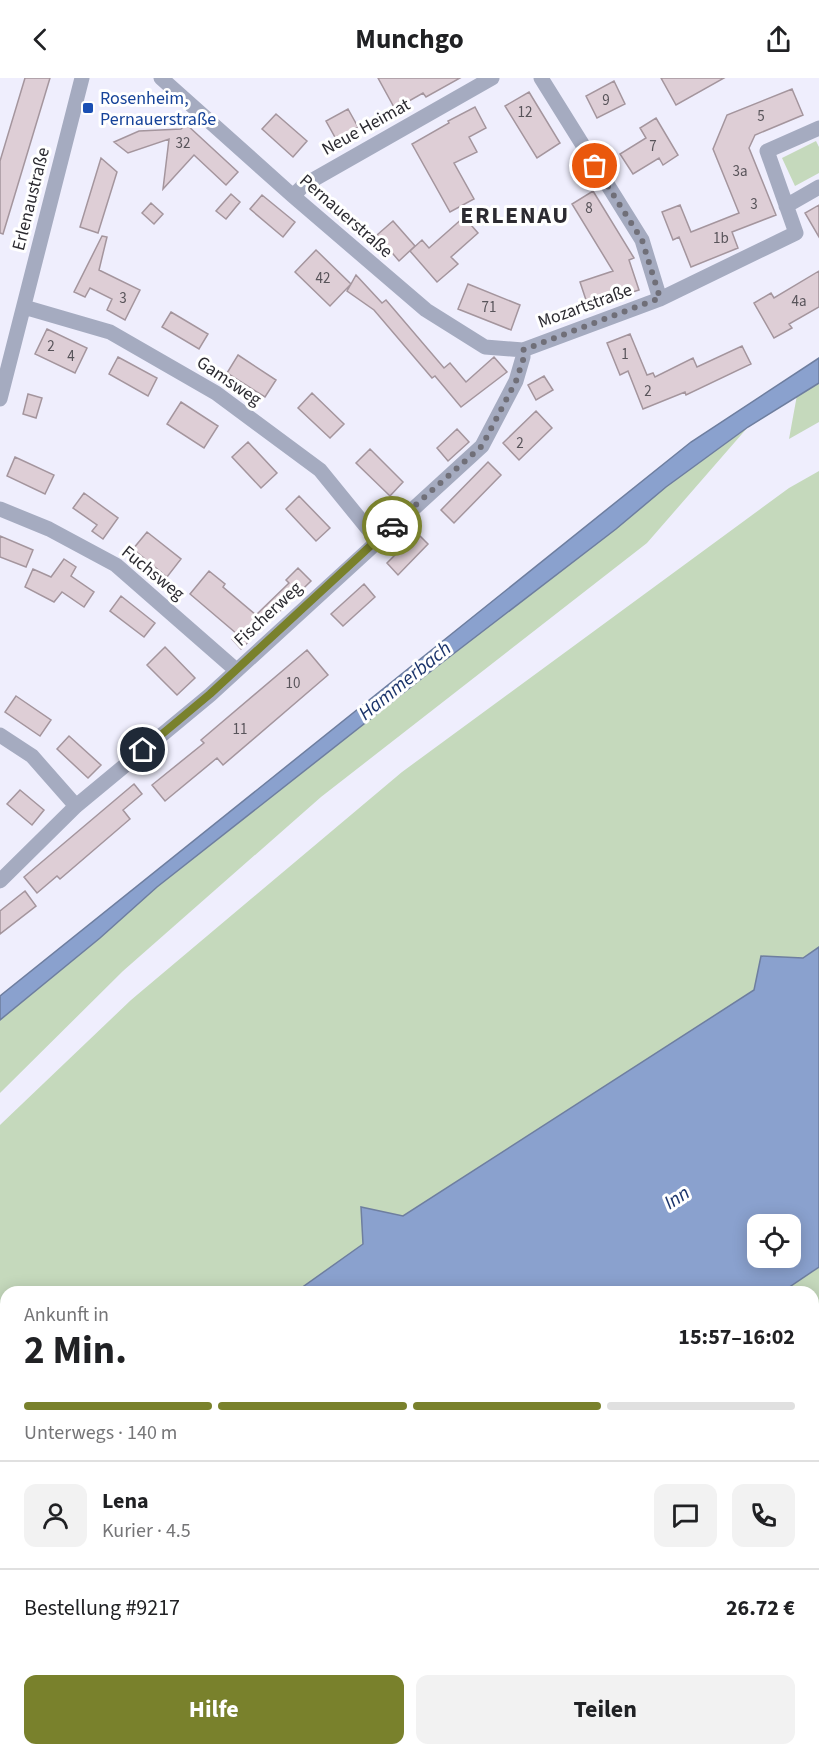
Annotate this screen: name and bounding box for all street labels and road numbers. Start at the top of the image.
street label: Neue Heimat [317,92,415,162]
street label: Erlenaustraße [6,145,56,253]
street label: Pernauerstraße [294,168,398,264]
street label: Mozartstraße [534,277,636,335]
street label: Gamsweg [192,350,266,412]
street label: Fuchsweg [116,540,190,606]
street label: Fischerweg [228,576,308,652]

